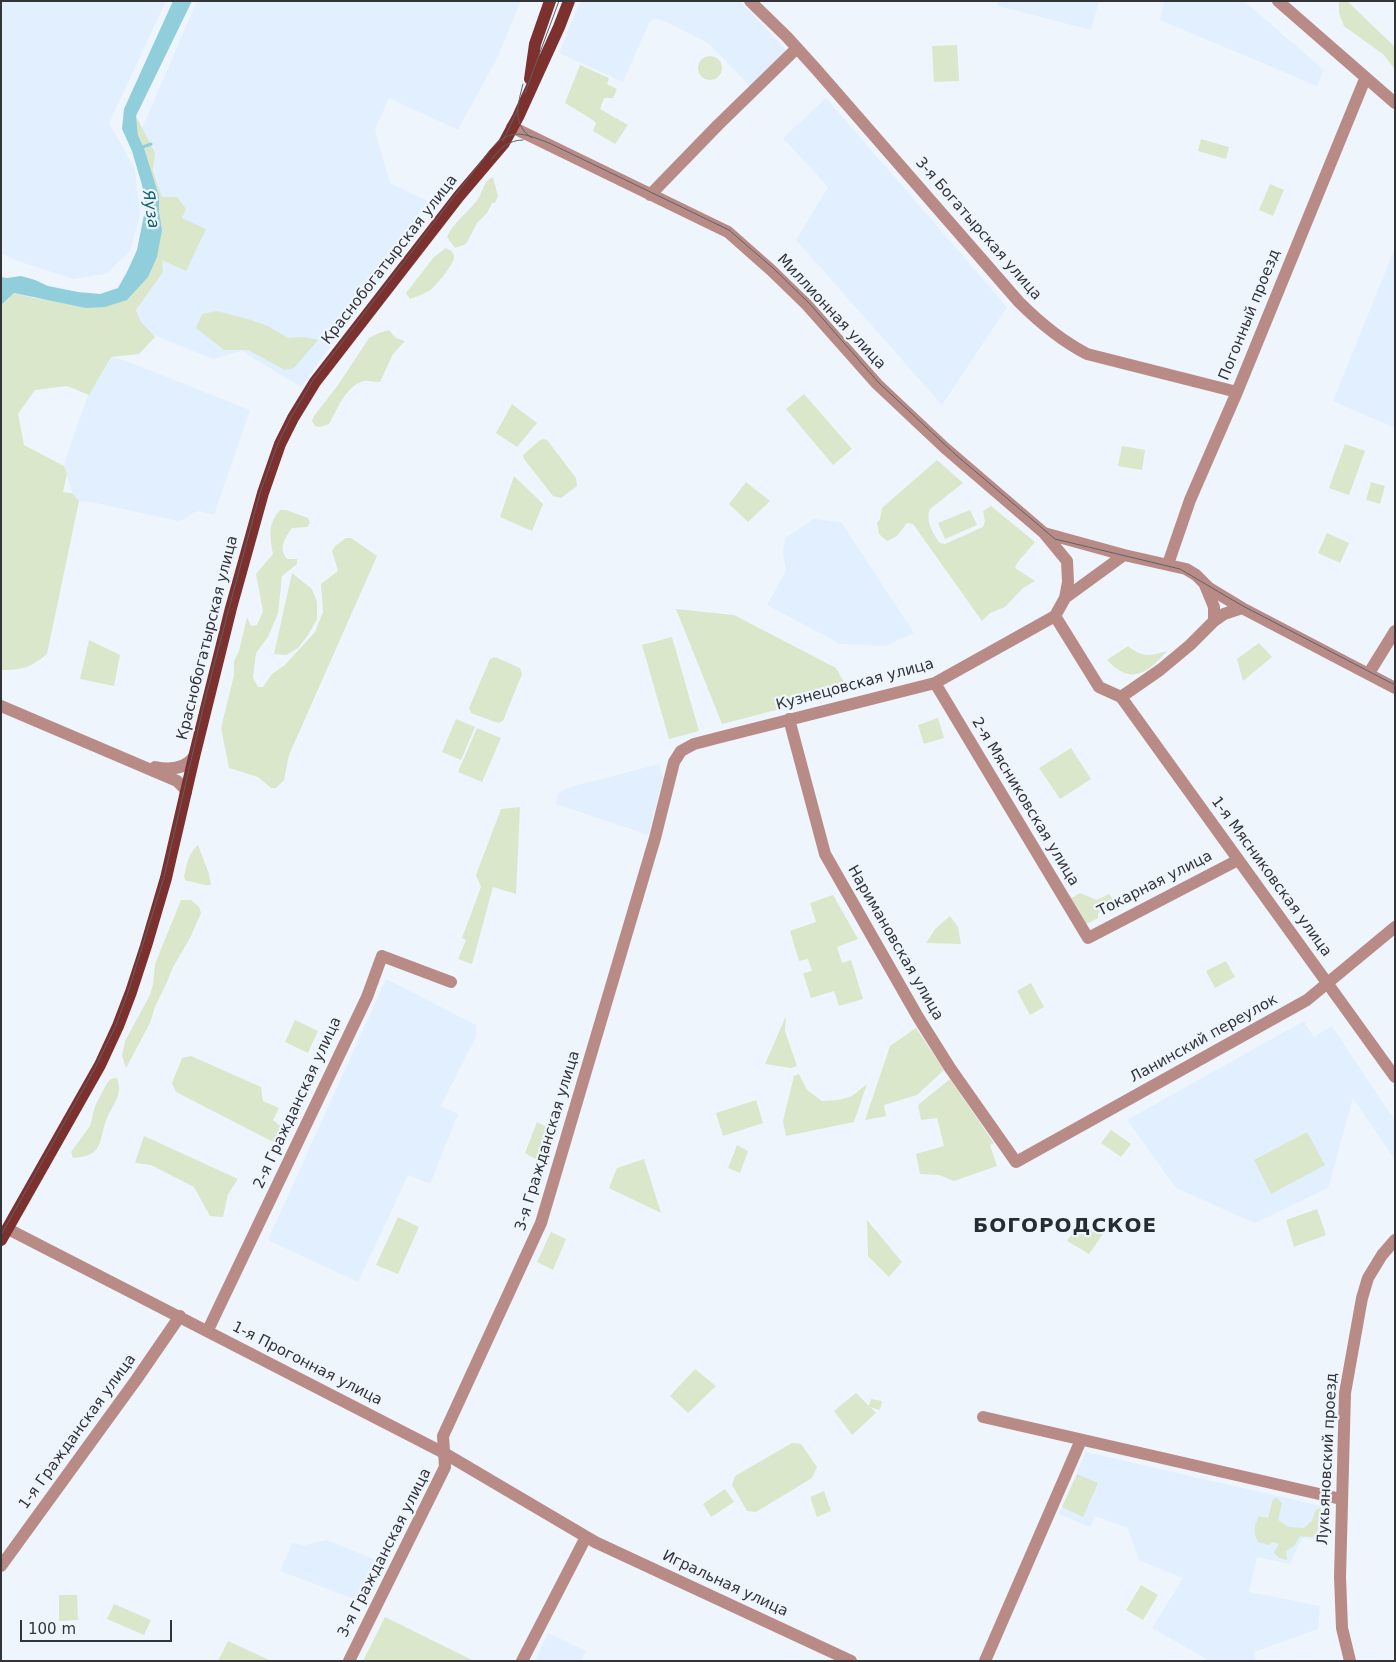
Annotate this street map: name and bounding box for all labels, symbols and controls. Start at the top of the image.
street label: 3-я Богатырская улица [911,154,1045,304]
street label: Краснобогатырская улица [318,172,462,348]
water label: Яуза [137,188,163,230]
street label: Погонный проезд [1216,247,1284,383]
street label: Миллионная улица [773,251,889,373]
street label: Краснобогатырская улица [174,534,242,742]
street label: Кузнецовская улица [774,655,936,715]
street label: 2-я Мясниковская улица [967,714,1083,890]
street label: 1-я Мясниковская улица [1207,793,1335,961]
street label: Токарная улица [1095,847,1215,921]
street label: Наримановская улица [843,862,947,1024]
street label: Ланинский переулок [1127,991,1281,1087]
street label: 2-я Гражданская улица [250,1014,346,1192]
street label: 3-я Гражданская улица [512,1049,584,1233]
district label: БОГОРОДСКОЕ [972,1215,1158,1239]
street label: 1-я Прогонная улица [229,1318,385,1410]
street label: 1-я Гражданская улица [16,1351,140,1513]
street label: Лукьяновский проезд [1314,1372,1342,1546]
street label: 3-я Гражданская улица [334,1465,436,1641]
street label: Игральная улица [659,1547,791,1621]
scale bar [22,1610,175,1642]
text: 100 m [28,1620,76,1638]

